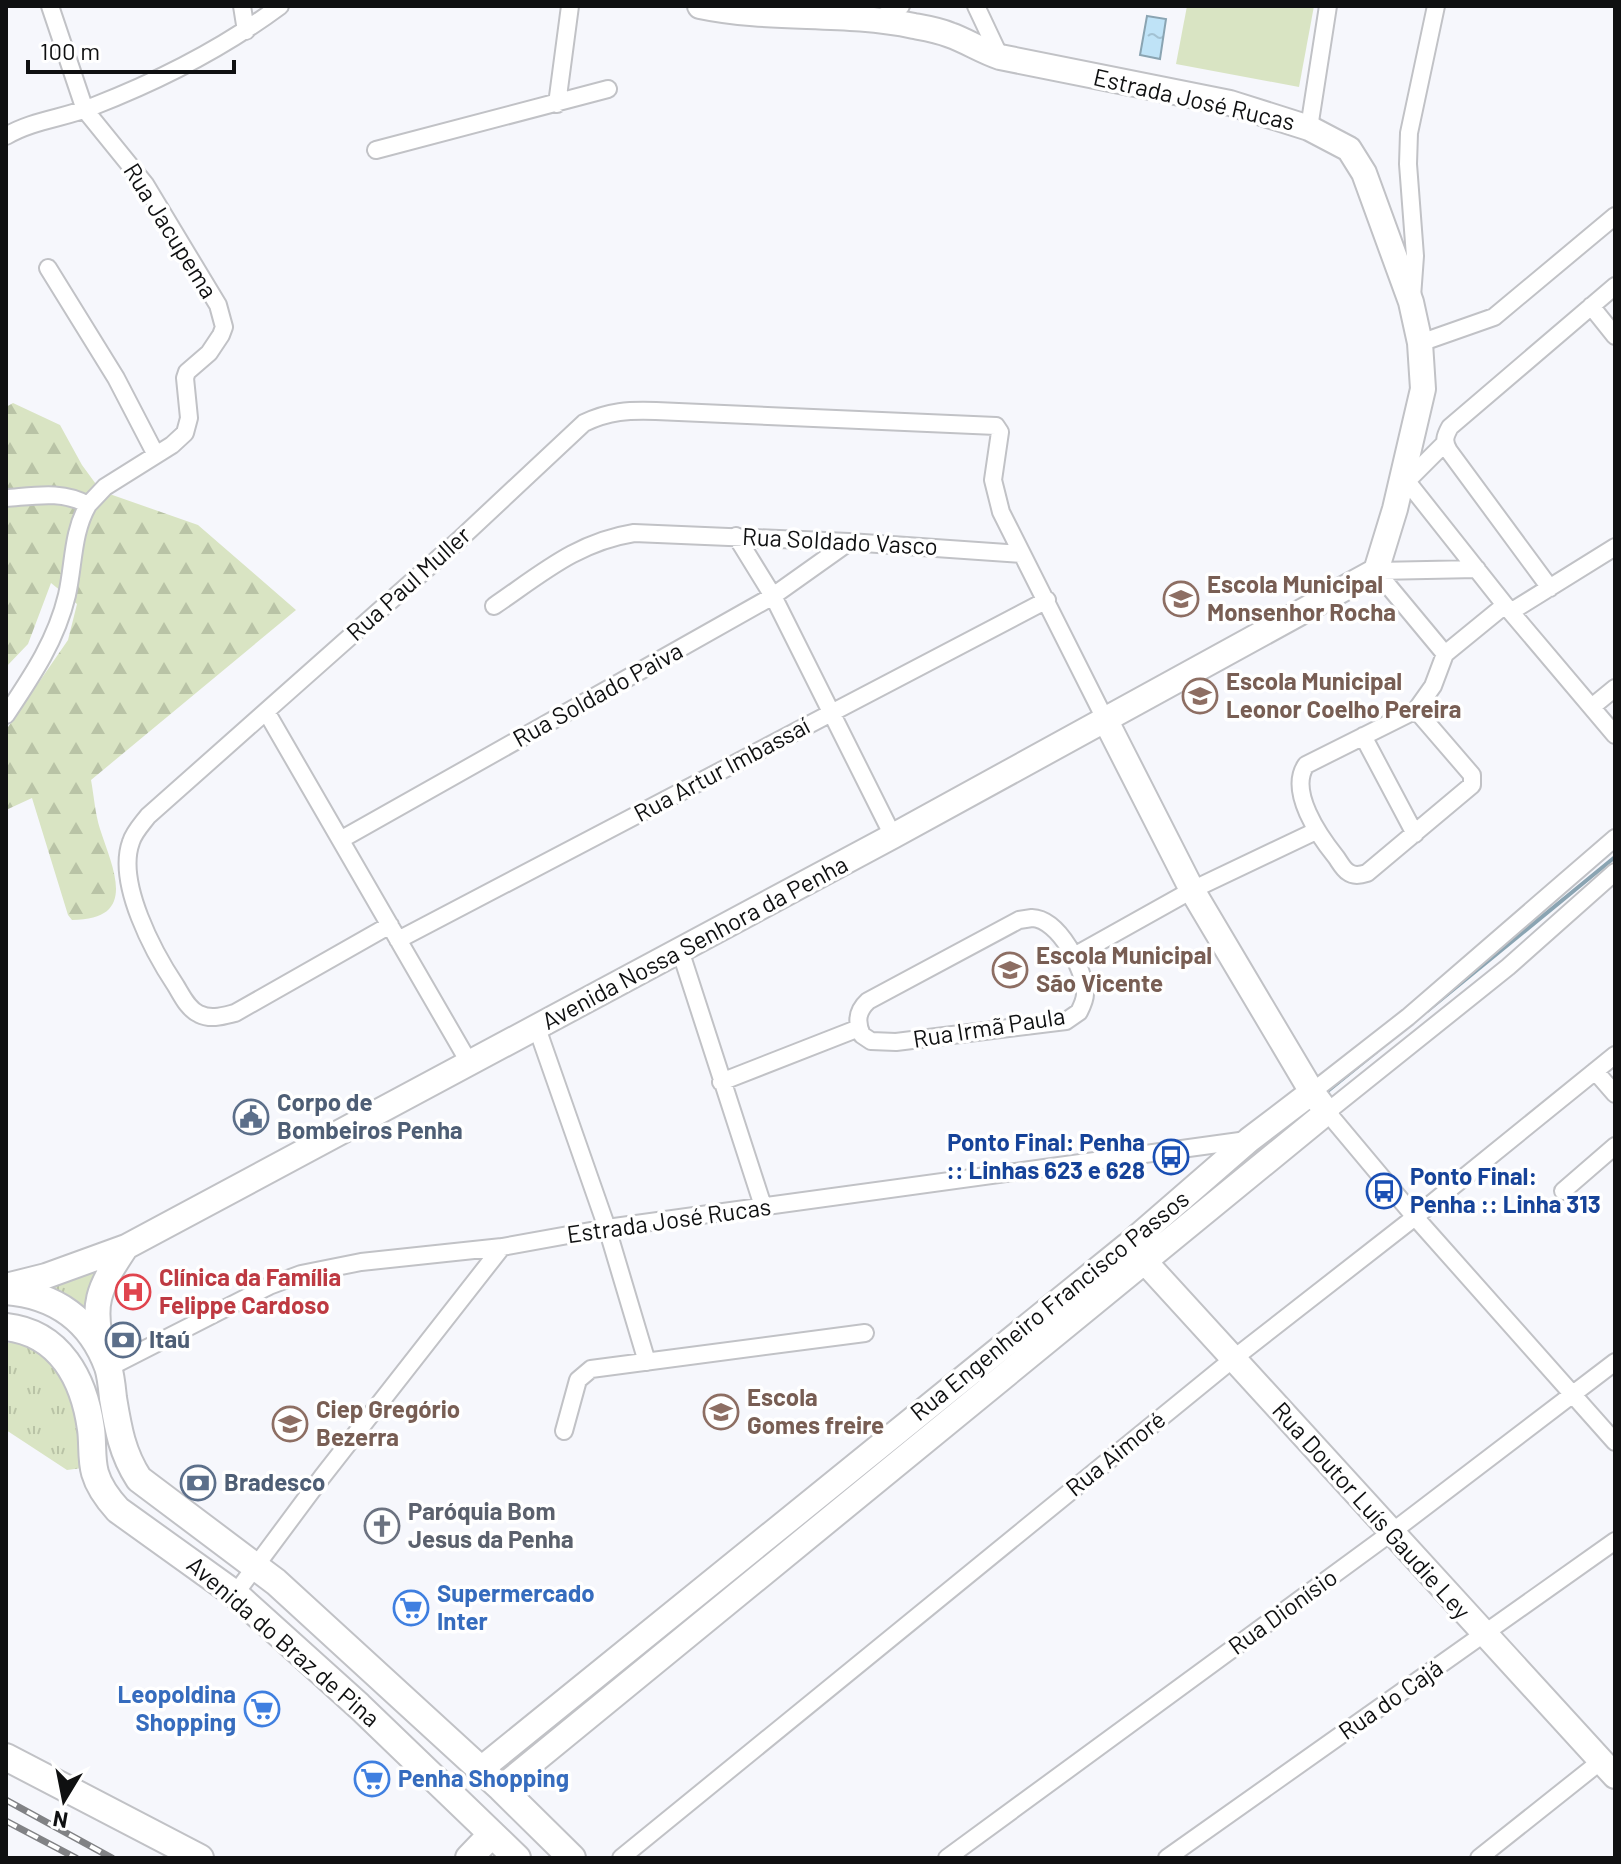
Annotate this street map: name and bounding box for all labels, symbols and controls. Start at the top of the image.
scale bar [28,24,234,74]
text: 100 m [40,36,100,65]
street label: Estrada José Rucas [1091,61,1298,136]
street label: Rua Jacupema [118,157,224,303]
street label: Rua Paul Muller [340,519,476,646]
street label: Rua Soldado Vasco [742,521,939,560]
place label: Escola Municipal Monsenhor Rocha [1207,569,1396,626]
school or university icon: Escola Municipal Monsenhor Rocha [1162,580,1200,618]
street label: Rua Soldado Paiva [507,635,687,752]
place label: Escola Municipal Leonor Coelho Pereira [1226,666,1461,723]
school or university icon: Escola Municipal Leonor Coelho Pereira [1181,677,1219,715]
street label: Rua Artur Imbassaí [628,710,814,827]
street label: Avenida Nossa Senhora da Penha [536,849,852,1035]
place label: Escola Municipal São Vicente [1036,940,1212,997]
school or university icon: Escola Municipal São Vicente [991,951,1029,989]
street label: Rua Irmã Paula [911,1000,1067,1053]
place label: Corpo de Bombeiros Penha [277,1087,463,1144]
public building icon: Corpo de Bombeiros Penha [232,1098,270,1136]
place label: Ponto Final: Penha :: Linhas 623 e 628 [946,1127,1145,1184]
bus stop icon: Ponto Final: Penha :: Linhas 623 e 628 [1152,1138,1190,1176]
place label: Ponto Final: Penha :: Linha 313 [1410,1161,1601,1218]
bus stop icon: Ponto Final: Penha :: Linha 313 [1365,1172,1403,1210]
street label: Rua Engenheiro Francisco Passos [904,1183,1194,1426]
street label: Estrada José Rucas [565,1191,773,1248]
place label: Clínica da Família Felippe Cardoso [159,1262,341,1319]
hospital icon: Clínica da Família Felippe Cardoso [114,1273,152,1311]
bank icon: Itaú [104,1321,142,1359]
place label: Itaú [149,1324,190,1353]
place label: Escola Gomes freire [747,1382,884,1439]
school or university icon: Escola Gomes freire [702,1393,740,1431]
place label: Ciep Gregório Bezerra [316,1394,460,1451]
street label: Rua Doutor Luís Gaudie Ley [1267,1396,1477,1624]
street label: Rua Aimoré [1060,1404,1171,1502]
school or university icon: Ciep Gregório Bezerra [271,1405,309,1443]
bank icon: Bradesco [179,1464,217,1502]
place label: Bradesco [224,1467,325,1496]
place label: Paróquia Bom Jesus da Penha [408,1496,574,1553]
church icon: Paróquia Bom Jesus da Penha [363,1507,401,1545]
street label: Avenida do Braz de Pina [182,1549,386,1732]
street label: Rua Dionísio [1222,1562,1342,1660]
place label: Supermercado Inter [437,1578,595,1635]
supermarket icon: Supermercado Inter [392,1589,430,1627]
street label: Rua do Cajá [1333,1652,1448,1745]
place label: Leopoldina Shopping [118,1679,236,1736]
supermarket icon: Leopoldina Shopping [243,1690,281,1728]
north arrow [24,1760,104,1840]
supermarket icon: Penha Shopping [353,1760,391,1798]
place label: Penha Shopping [398,1763,569,1792]
text: N [51,1807,70,1835]

